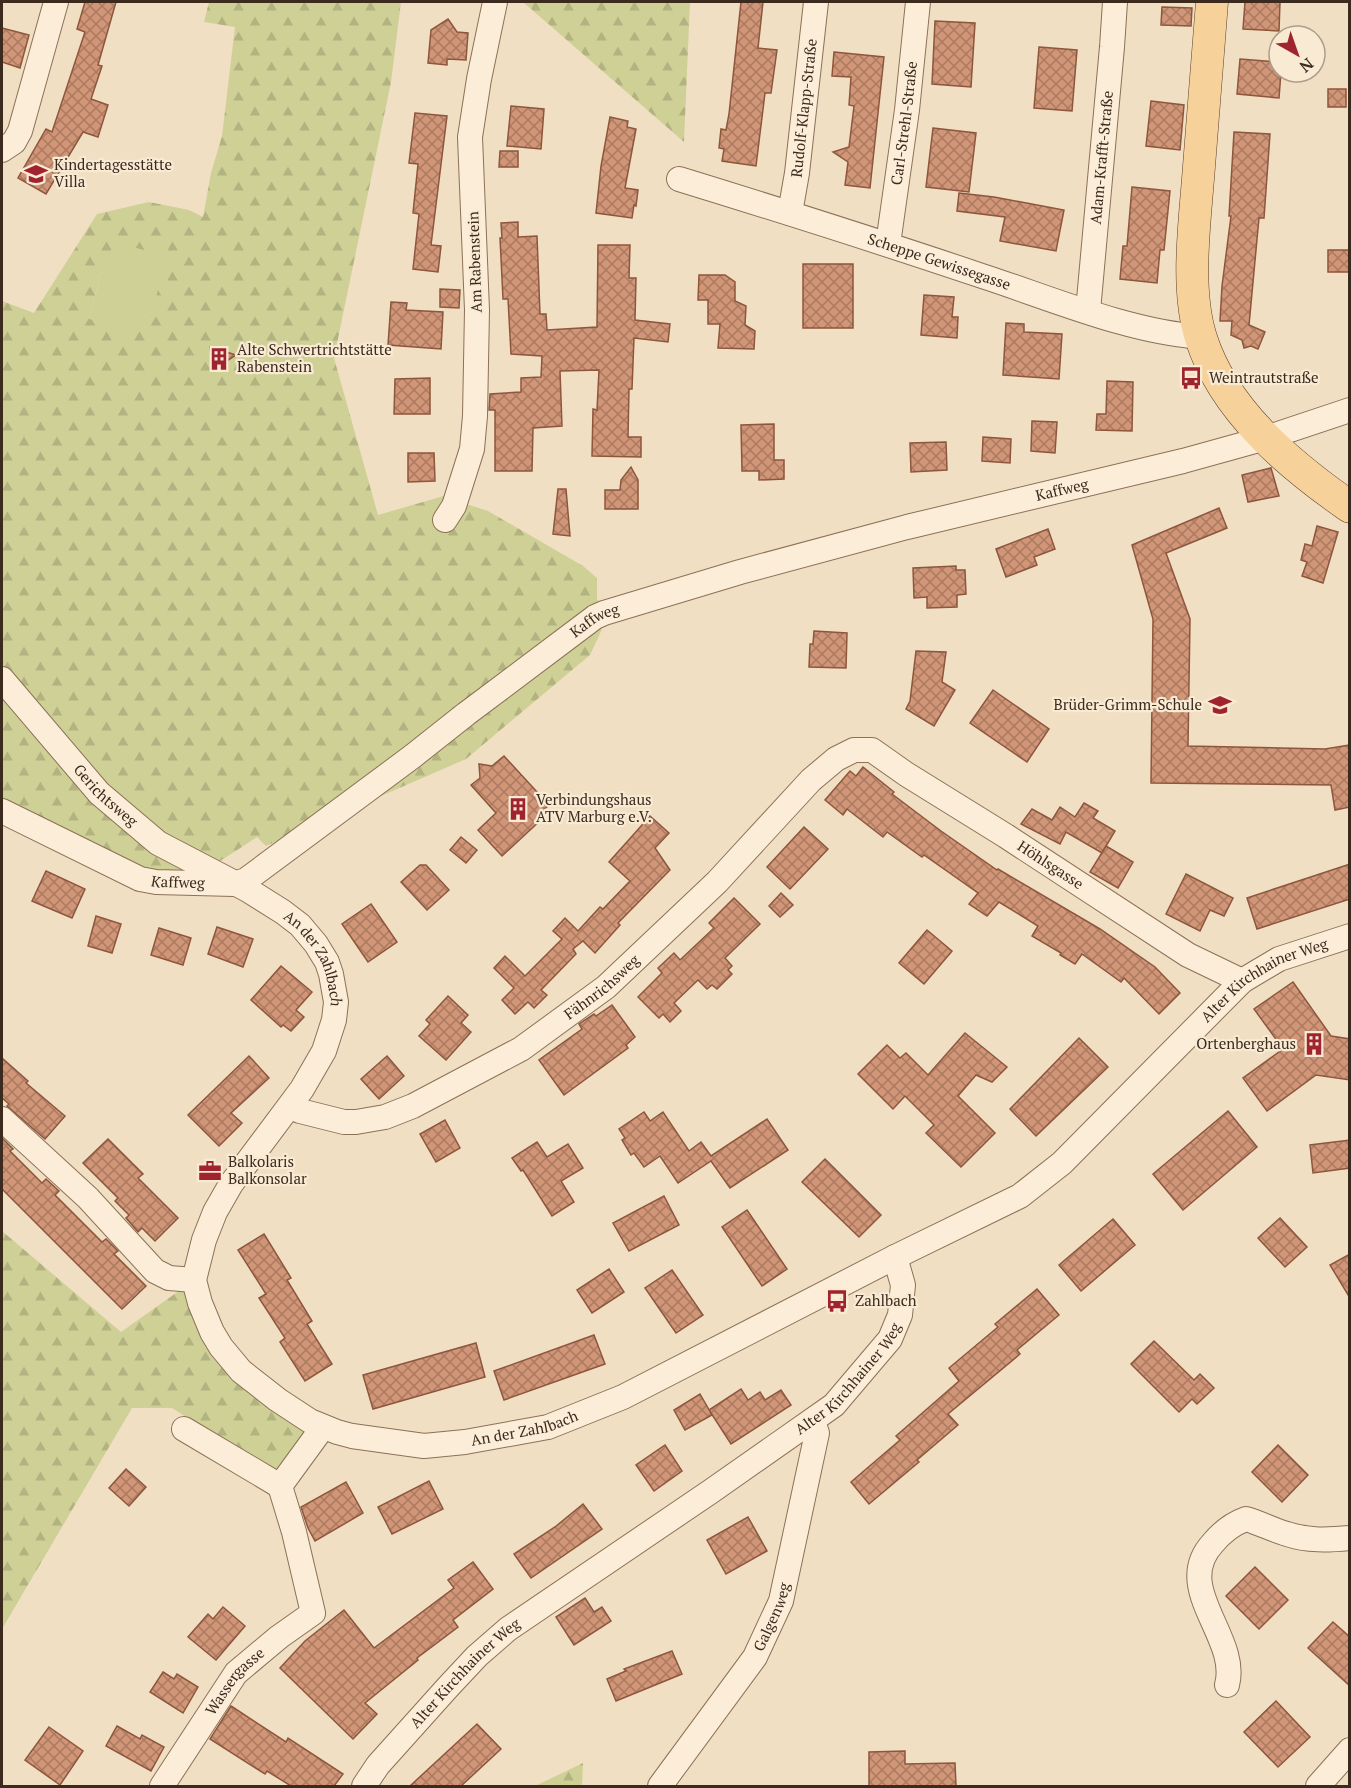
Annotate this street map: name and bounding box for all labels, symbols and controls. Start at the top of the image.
north arrow [1267,24,1327,84]
street label: Rudolf-Klapp-Straße [786,37,821,178]
text: N [1295,53,1318,78]
street label: Carl-Strehl-Straße [885,60,921,186]
street label: Adam-Krafft-Straße [1085,90,1117,225]
place label: Kindertagesstätte Villa [54,154,172,191]
school or university icon: Kindertagesstätte Villa [23,161,49,187]
street label: Am Rabenstein [462,211,486,313]
street label: Scheppe Gewissegasse [865,228,1014,294]
place label: Alte Schwertrichtstätte Rabenstein [237,339,392,376]
building icon: Alte Schwertrichtstätte Rabenstein [206,346,232,372]
bus stop icon: Weintrautstraße [1178,365,1204,391]
place label: Weintrautstraße [1209,367,1319,387]
street label: Kaffweg [1033,473,1091,505]
street label: Kaffweg [565,598,622,641]
school or university icon: Brüder-Grimm-Schule [1207,692,1233,718]
place label: Brüder-Grimm-Schule [1054,694,1202,714]
street label: Gerichtsweg [70,759,143,831]
place label: Verbindungshaus ATV Marburg e.V. [536,789,652,826]
building icon: Verbindungshaus ATV Marburg e.V. [505,796,531,822]
street label: Höhlsgasse [1014,835,1088,893]
street label: Kaffweg [149,870,206,892]
street label: An der Zahlbach [280,905,347,1008]
street label: Alter Kirchhainer Weg [1196,933,1331,1026]
street label: Fähnrichsweg [560,949,644,1023]
building icon: Ortenberghaus [1301,1031,1327,1057]
place label: Ortenberghaus [1196,1033,1296,1053]
place label: Balkolaris Balkonsolar [228,1151,307,1188]
office icon: Balkolaris Balkonsolar [197,1158,223,1184]
bus stop icon: Zahlbach [824,1288,850,1314]
place label: Zahlbach [855,1290,917,1310]
street label: Alter Kirchhainer Weg [791,1319,905,1438]
street label: An der Zahlbach [469,1405,581,1450]
street label: Galgenweg [748,1579,794,1654]
street label: Alter Kirchhainer Weg [405,1612,524,1732]
street label: Wassergasse [200,1642,268,1719]

